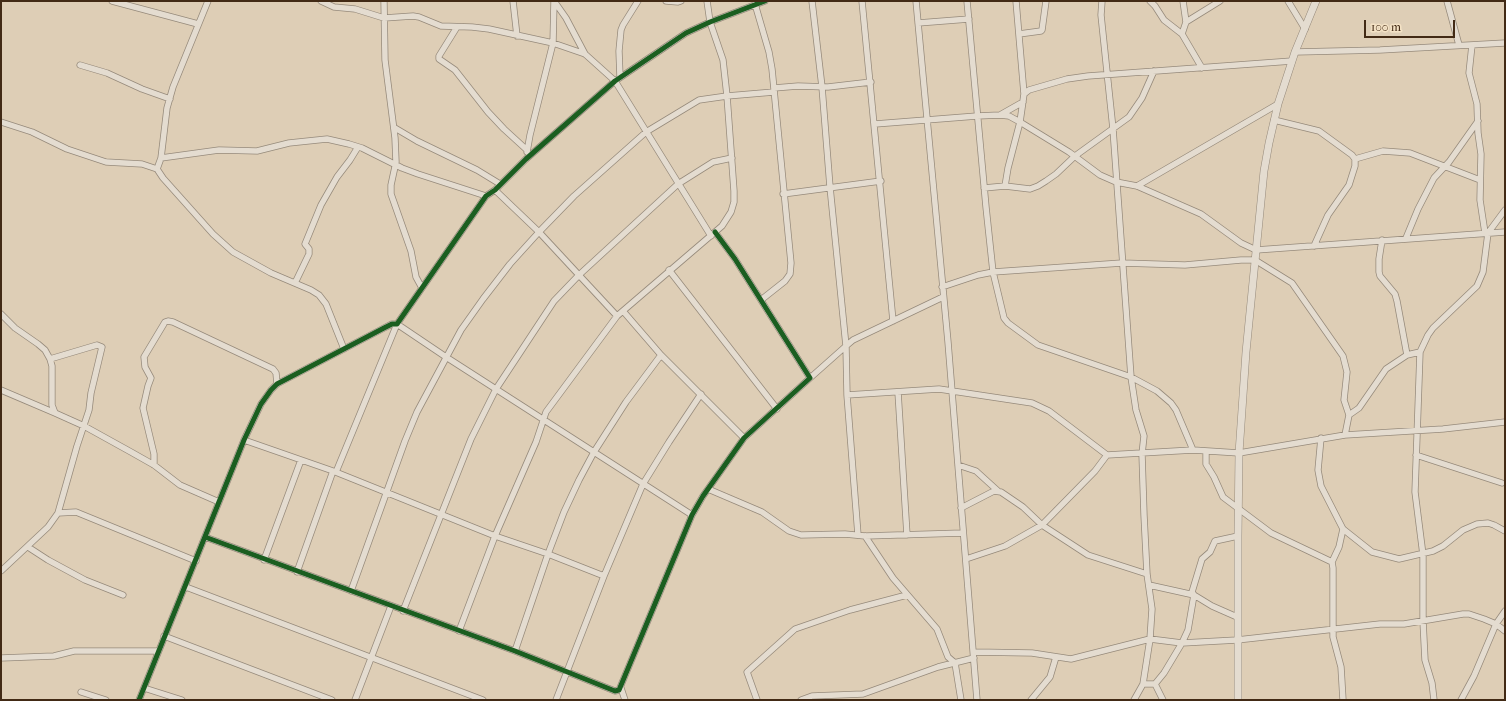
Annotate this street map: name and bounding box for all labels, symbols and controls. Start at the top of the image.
scale bar [1366,12,1457,38]
text: 100 m [1371,20,1401,34]

